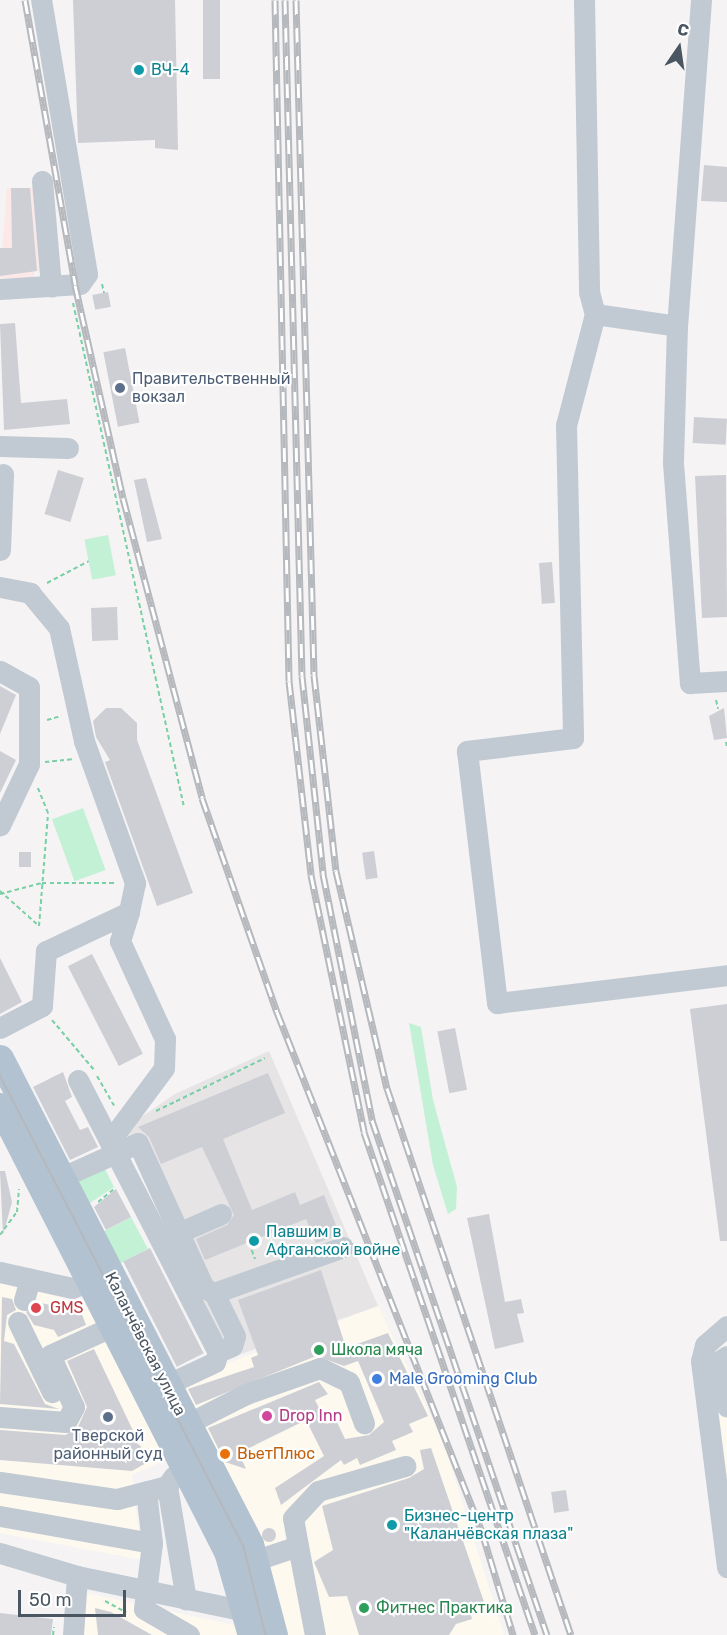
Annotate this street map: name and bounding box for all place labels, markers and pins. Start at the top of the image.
place label: ВЧ-4 [151,60,190,80]
marker: ВЧ-4 [132,63,146,77]
place label: Правительственный вокзал [132,369,290,407]
marker: Правительственный вокзал [113,381,127,395]
place label: Павшим в Афганской войне [266,1222,400,1260]
marker: Павшим в Афганской войне [247,1234,261,1248]
place label: GMS [50,1298,84,1318]
marker: GMS [27,1299,45,1317]
place label: Школа мяча [331,1340,423,1360]
marker: Школа мяча [312,1343,326,1357]
place label: Male Grooming Club [389,1369,537,1389]
marker: Male Grooming Club [370,1372,384,1386]
place label: Drop Inn [279,1406,342,1426]
marker: Drop Inn [260,1409,274,1423]
marker: Тверской районный суд [101,1410,115,1424]
place label: Тверской районный суд [54,1426,162,1464]
place label: ВьетПлюс [237,1444,315,1464]
marker: ВьетПлюс [218,1447,232,1461]
place label: Бизнес-центр "Каланчёвская плаза" [404,1506,573,1544]
marker: Бизнес-центр "Каланчёвская плаза" [385,1518,399,1532]
place label: Фитнес Практика [376,1598,513,1618]
marker: Фитнес Практика [357,1601,371,1615]

